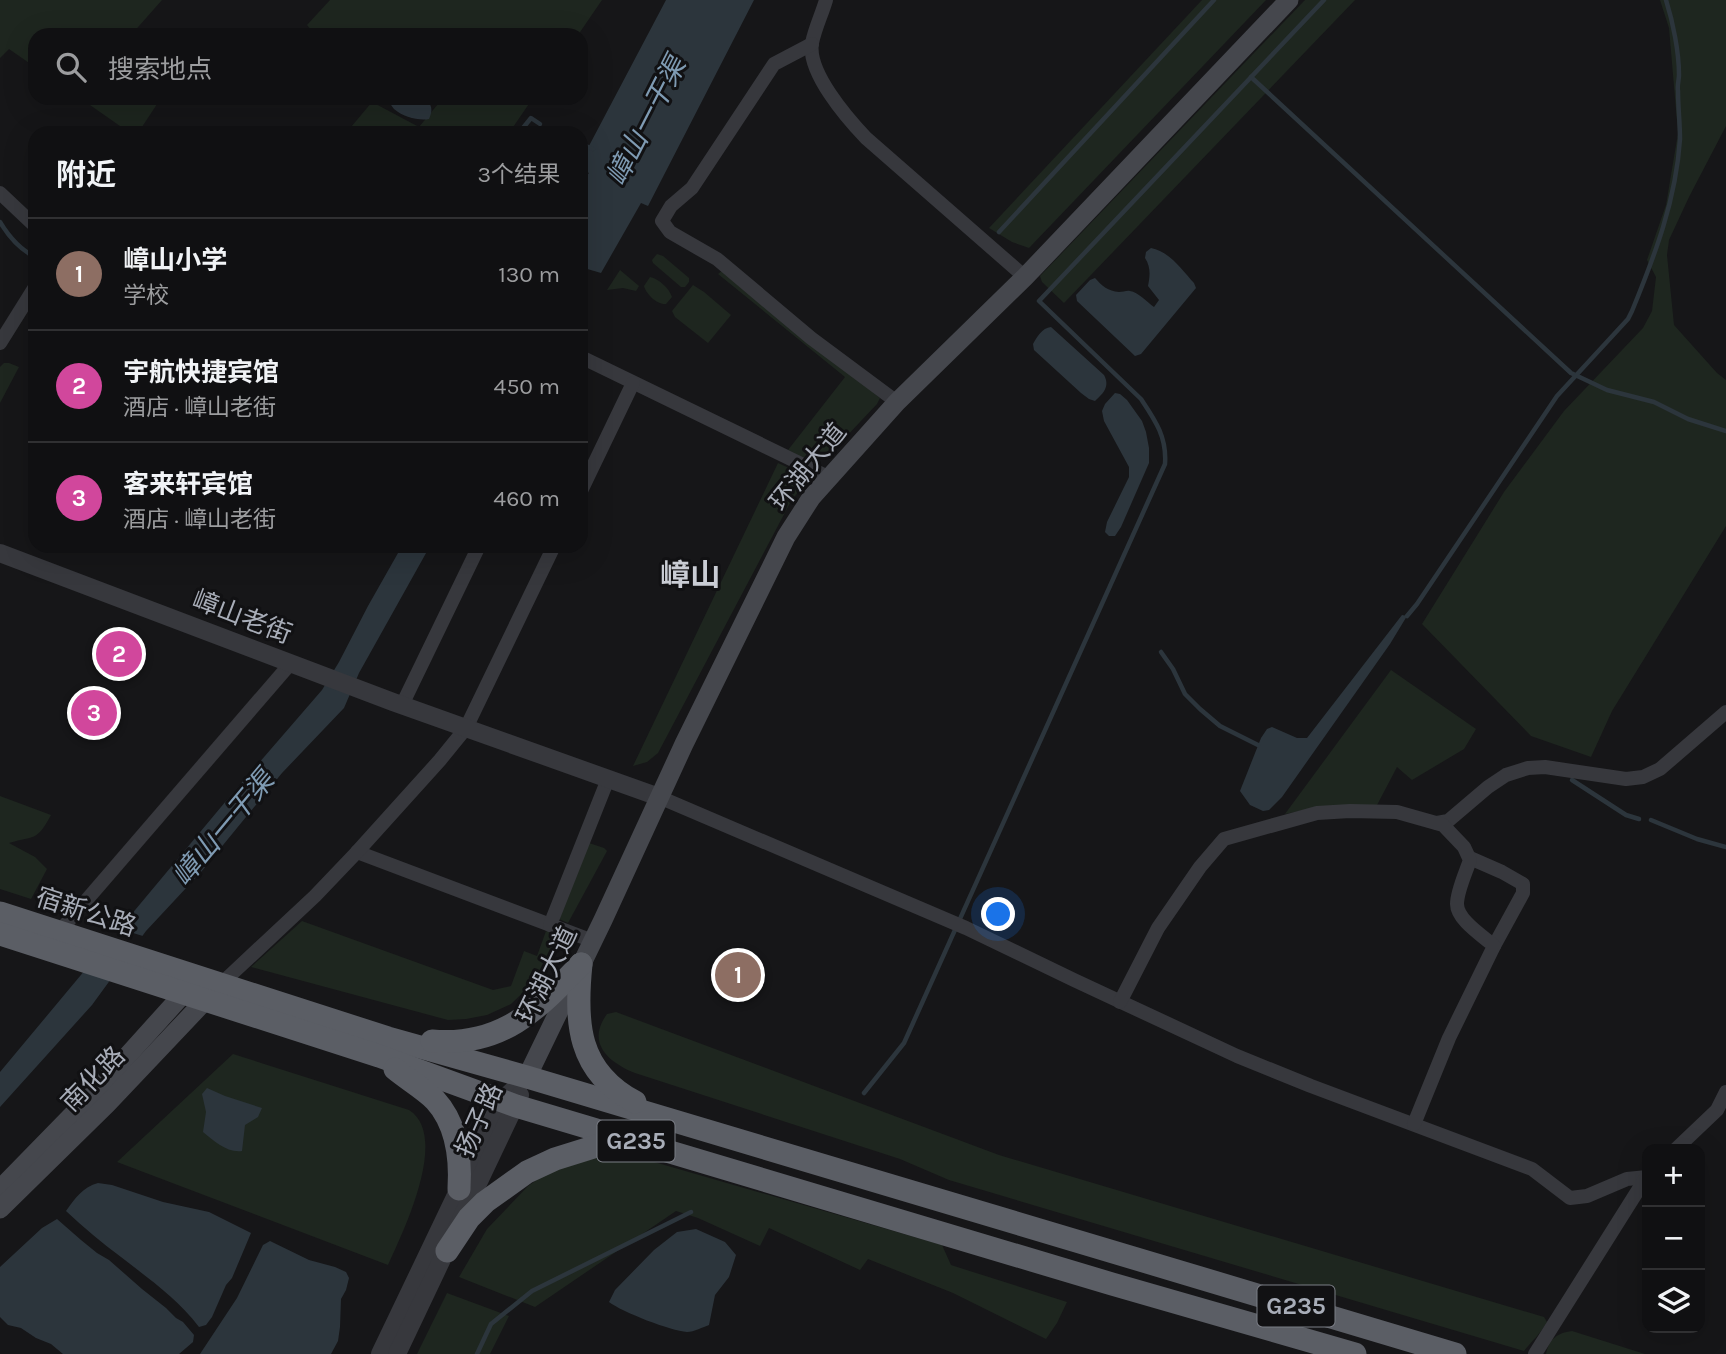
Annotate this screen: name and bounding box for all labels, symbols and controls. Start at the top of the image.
search box [28,28,588,105]
icon: search [52,48,90,86]
water label: 嶂山一干渠 [600,48,694,191]
text: 搜索地点 [108,54,212,85]
text: 附近 [56,157,116,193]
text: 3个结果 [477,161,560,188]
text: 嶂山小学 [123,245,227,276]
text: 1 [75,261,83,288]
text: 130 m [498,261,560,288]
text: 学校 [123,282,169,309]
text: 宇航快捷宾馆 [123,357,279,388]
text: 2 [72,373,86,400]
text: 450 m [494,373,560,400]
text: 酒店 · 嶂山老街 [123,394,276,421]
street label: 环湖大道 [763,417,853,517]
text: 客来轩宾馆 [123,469,253,500]
text: 3 [72,485,86,512]
text: 460 m [493,485,560,512]
text: 酒店 · 嶂山老街 [123,506,276,533]
district label: 嶂山 [660,557,720,593]
street label: 嶂山老街 [188,584,296,650]
pin: 2 [96,628,142,680]
pin: 3 [71,687,117,739]
water label: 嶂山一干渠 [165,761,283,892]
street label: 宿新公路 [32,881,140,943]
your location [981,897,1015,931]
street label: 环湖大道 [510,921,584,1029]
pin: 1 [715,949,761,1001]
street label: 南化路 [55,1040,131,1118]
street label: 扬子路 [449,1078,509,1162]
road number: G235 [598,1120,674,1162]
map controls [1642,1144,1705,1333]
button: + [1642,1144,1705,1207]
button: − [1642,1207,1705,1270]
button: layers [1642,1270,1705,1333]
road number: G235 [1258,1286,1334,1326]

